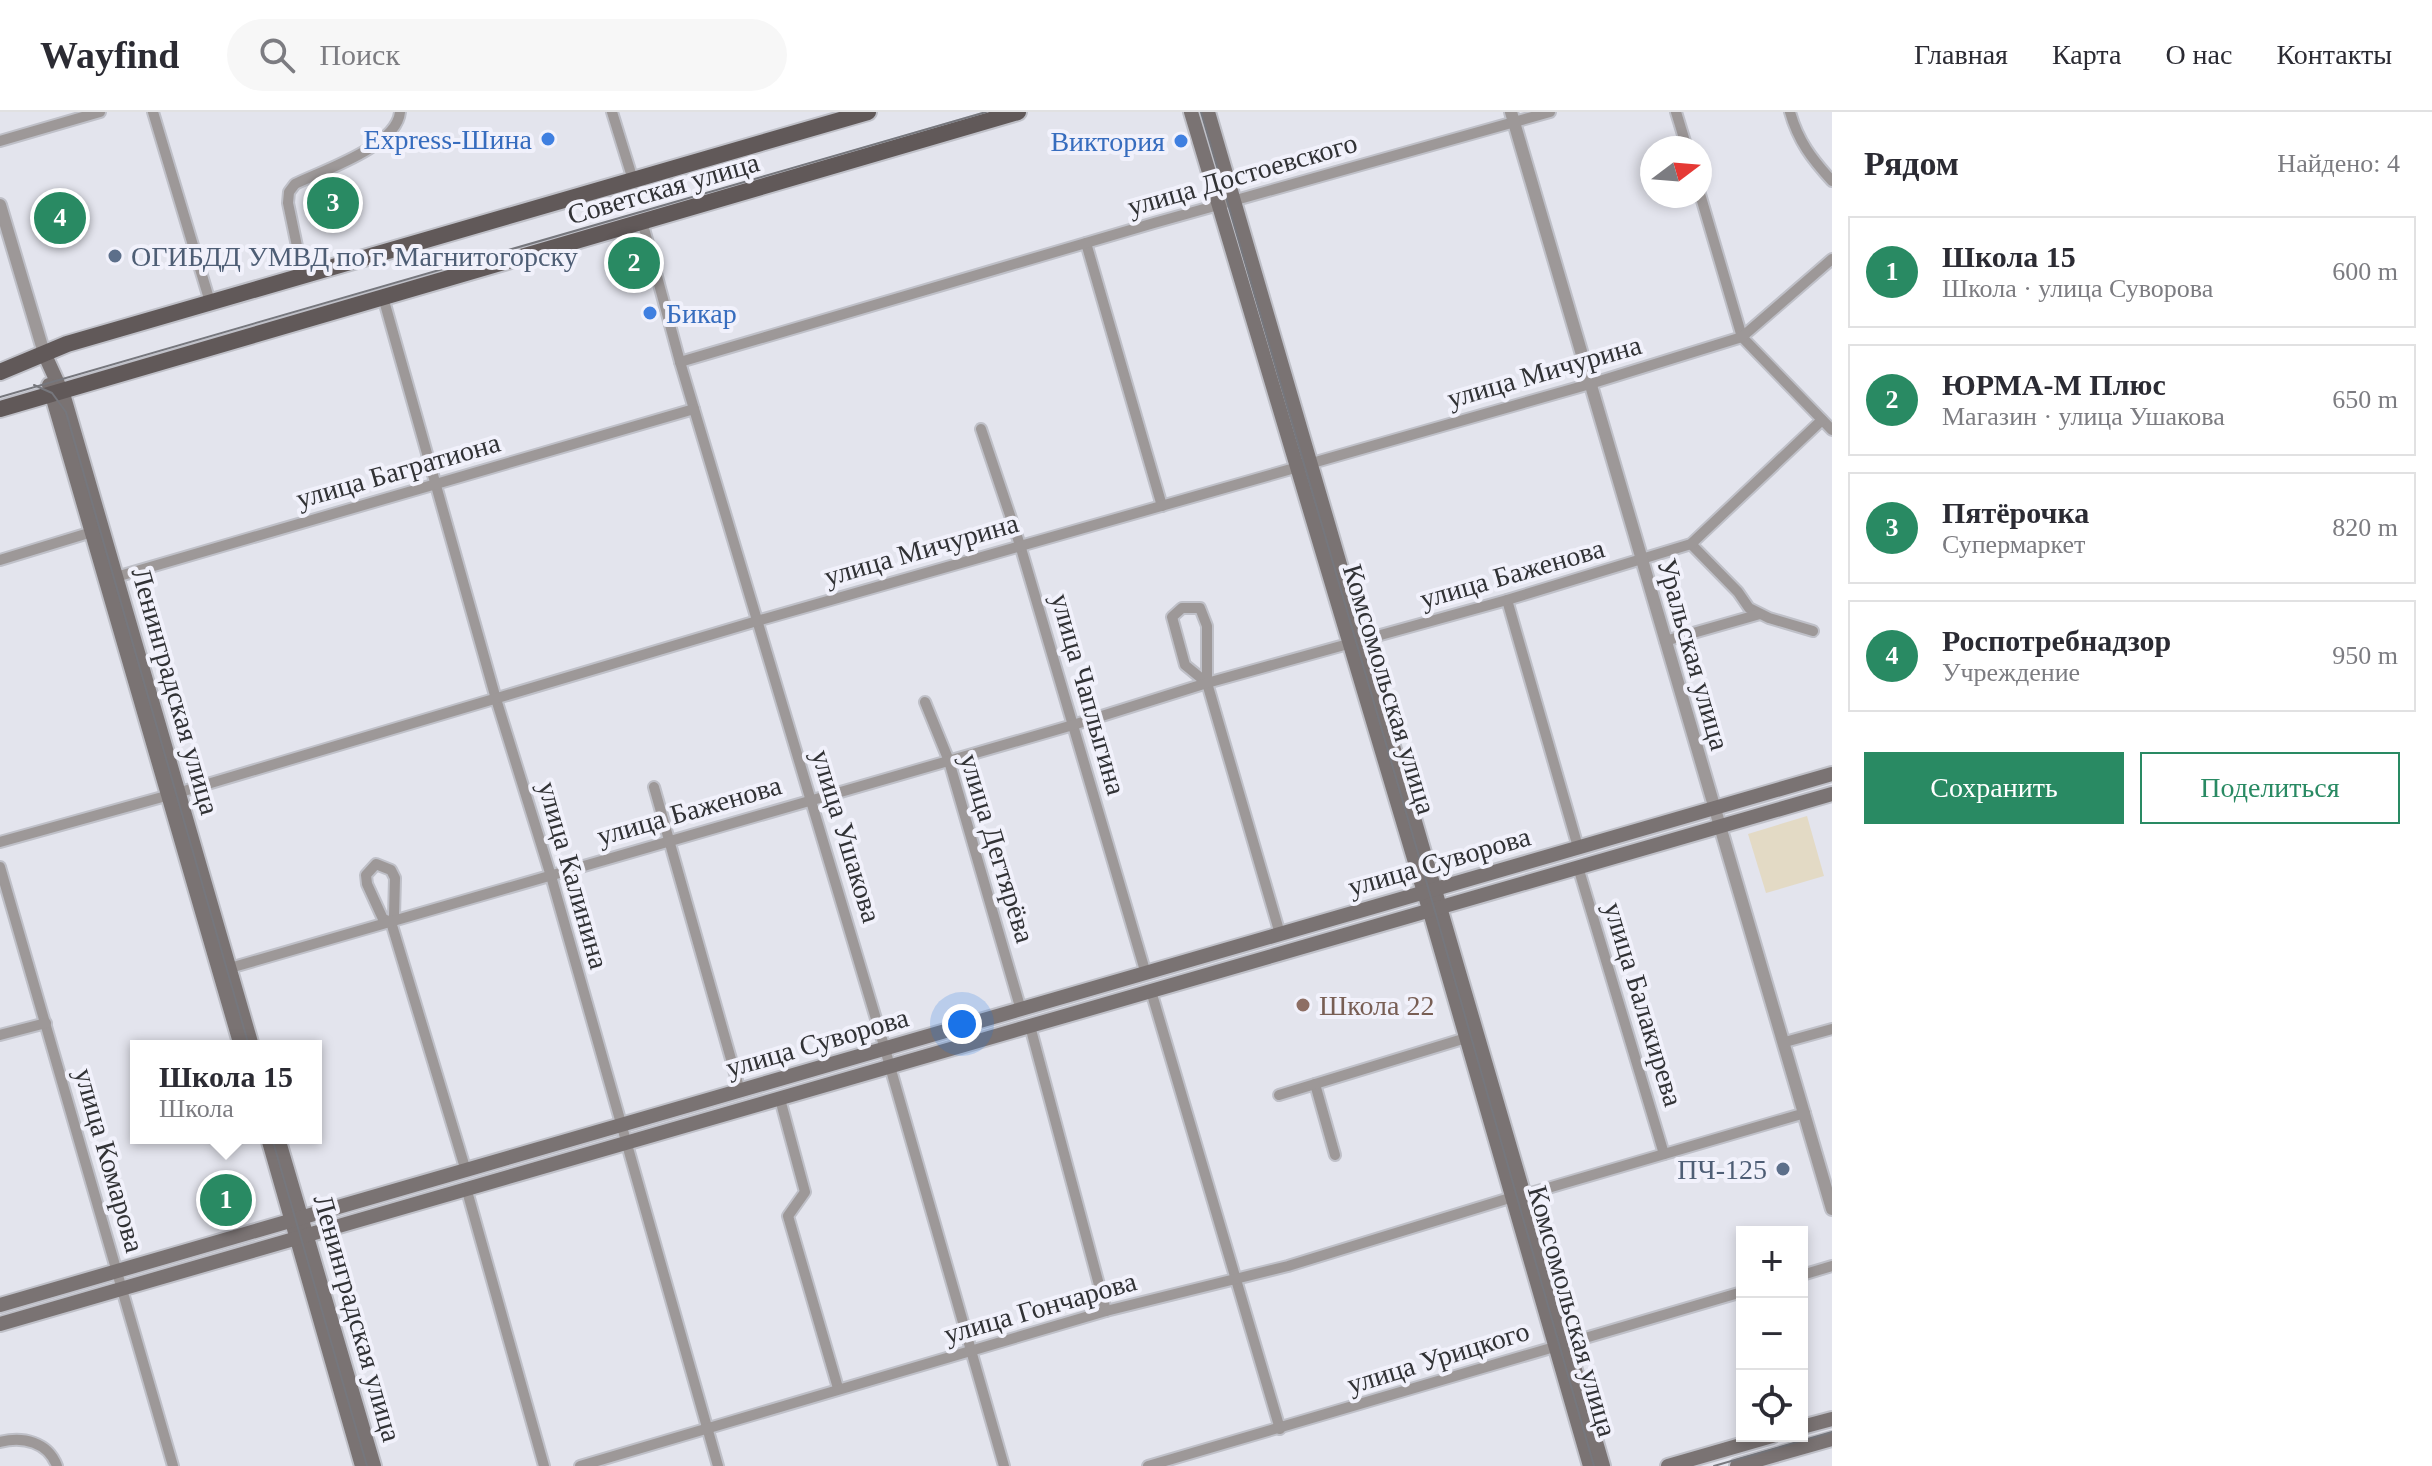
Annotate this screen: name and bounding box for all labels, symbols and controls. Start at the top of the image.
search box [227,19,787,91]
icon: search [255,33,299,77]
text: Wayfind [40,34,179,76]
text: Поиск [319,38,400,71]
text: Главная [1914,39,2008,70]
text: Карта [2052,39,2121,70]
text: О нас [2165,39,2232,70]
text: Контакты [2276,39,2392,70]
place label: Express-Шина [363,124,533,155]
place label: Виктория [1050,126,1165,157]
street label: улица Достоевского [1124,127,1361,222]
marker: Express-Шина [539,130,557,148]
marker: Виктория [1172,132,1190,150]
north arrow [1640,136,1712,208]
text: Рядом [1864,145,1959,182]
street label: Советская улица [564,146,763,231]
text: Найдено: 4 [2277,149,2400,178]
pin: 3 [307,173,359,233]
pin: 4 [34,188,86,248]
pin: 2 [608,233,660,293]
text: Школа 15 [1942,240,2076,273]
place label: ОГИБДД УМВД по г. Магнитогорску [131,241,578,272]
marker: ОГИБДД УМВД по г. Магнитогорску [106,247,124,265]
text: 1 [1886,257,1899,286]
text: 600 m [2332,257,2398,286]
text: Школа · улица Суворова [1942,274,2213,303]
place label: Бикар [666,298,737,329]
marker: Бикар [641,304,659,322]
street label: улица Мичурина [1443,329,1645,414]
text: ЮРМА-М Плюс [1942,368,2166,401]
text: 2 [1886,385,1899,414]
text: 650 m [2332,385,2398,414]
text: Магазин · улица Ушакова [1942,402,2225,431]
street label: улица Багратиона [293,426,504,514]
text: Пятёрочка [1942,496,2089,529]
street label: улица Мичурина [820,507,1022,592]
text: 3 [1886,513,1899,542]
text: 820 m [2332,513,2398,542]
text: Супермаркет [1942,530,2085,559]
street label: улица Баженова [1416,532,1608,615]
street label: Уральская улица [1651,555,1736,754]
street label: Комсомольская улица [1337,561,1442,818]
street label: Ленинградская улица [125,564,226,819]
street label: улица Чаплыгина [1045,590,1132,799]
text: Роспотребнадзор [1942,624,2171,657]
text: 4 [1886,641,1899,670]
text: 950 m [2332,641,2398,670]
text: Учреждение [1942,658,2080,687]
street label: улица Ушакова [806,746,888,927]
street label: улица Дегтярёва [954,750,1041,947]
button: Сохранить [1864,752,2124,824]
button: Поделиться [2140,752,2400,824]
street label: улица Баженова [593,769,785,852]
street label: улица Калинина [532,778,615,973]
street label: улица Суворова [1344,820,1535,902]
street label: улица Балакирева [1598,898,1689,1110]
place label: Школа 22 [1319,990,1434,1021]
marker: Школа 22 [1294,996,1312,1014]
street label: улица Суворова [722,1001,913,1083]
your location [942,1004,982,1044]
popup [130,1040,322,1144]
text: Школа 15 [159,1060,293,1093]
street label: улица Комарова [68,1064,151,1256]
text: Школа [159,1094,234,1123]
place label: ПЧ-125 [1677,1154,1767,1185]
marker: ПЧ-125 [1774,1160,1792,1178]
pin: 1 [200,1170,252,1230]
street label: Комсомольская улица [1522,1182,1623,1441]
street label: Ленинградская улица [307,1191,408,1446]
map controls [1736,1226,1808,1442]
button: + [1736,1226,1808,1298]
street label: улица Гончарова [940,1265,1140,1350]
button: − [1736,1298,1808,1370]
street label: улица Урицкого [1344,1315,1533,1400]
button: locate [1736,1370,1808,1442]

